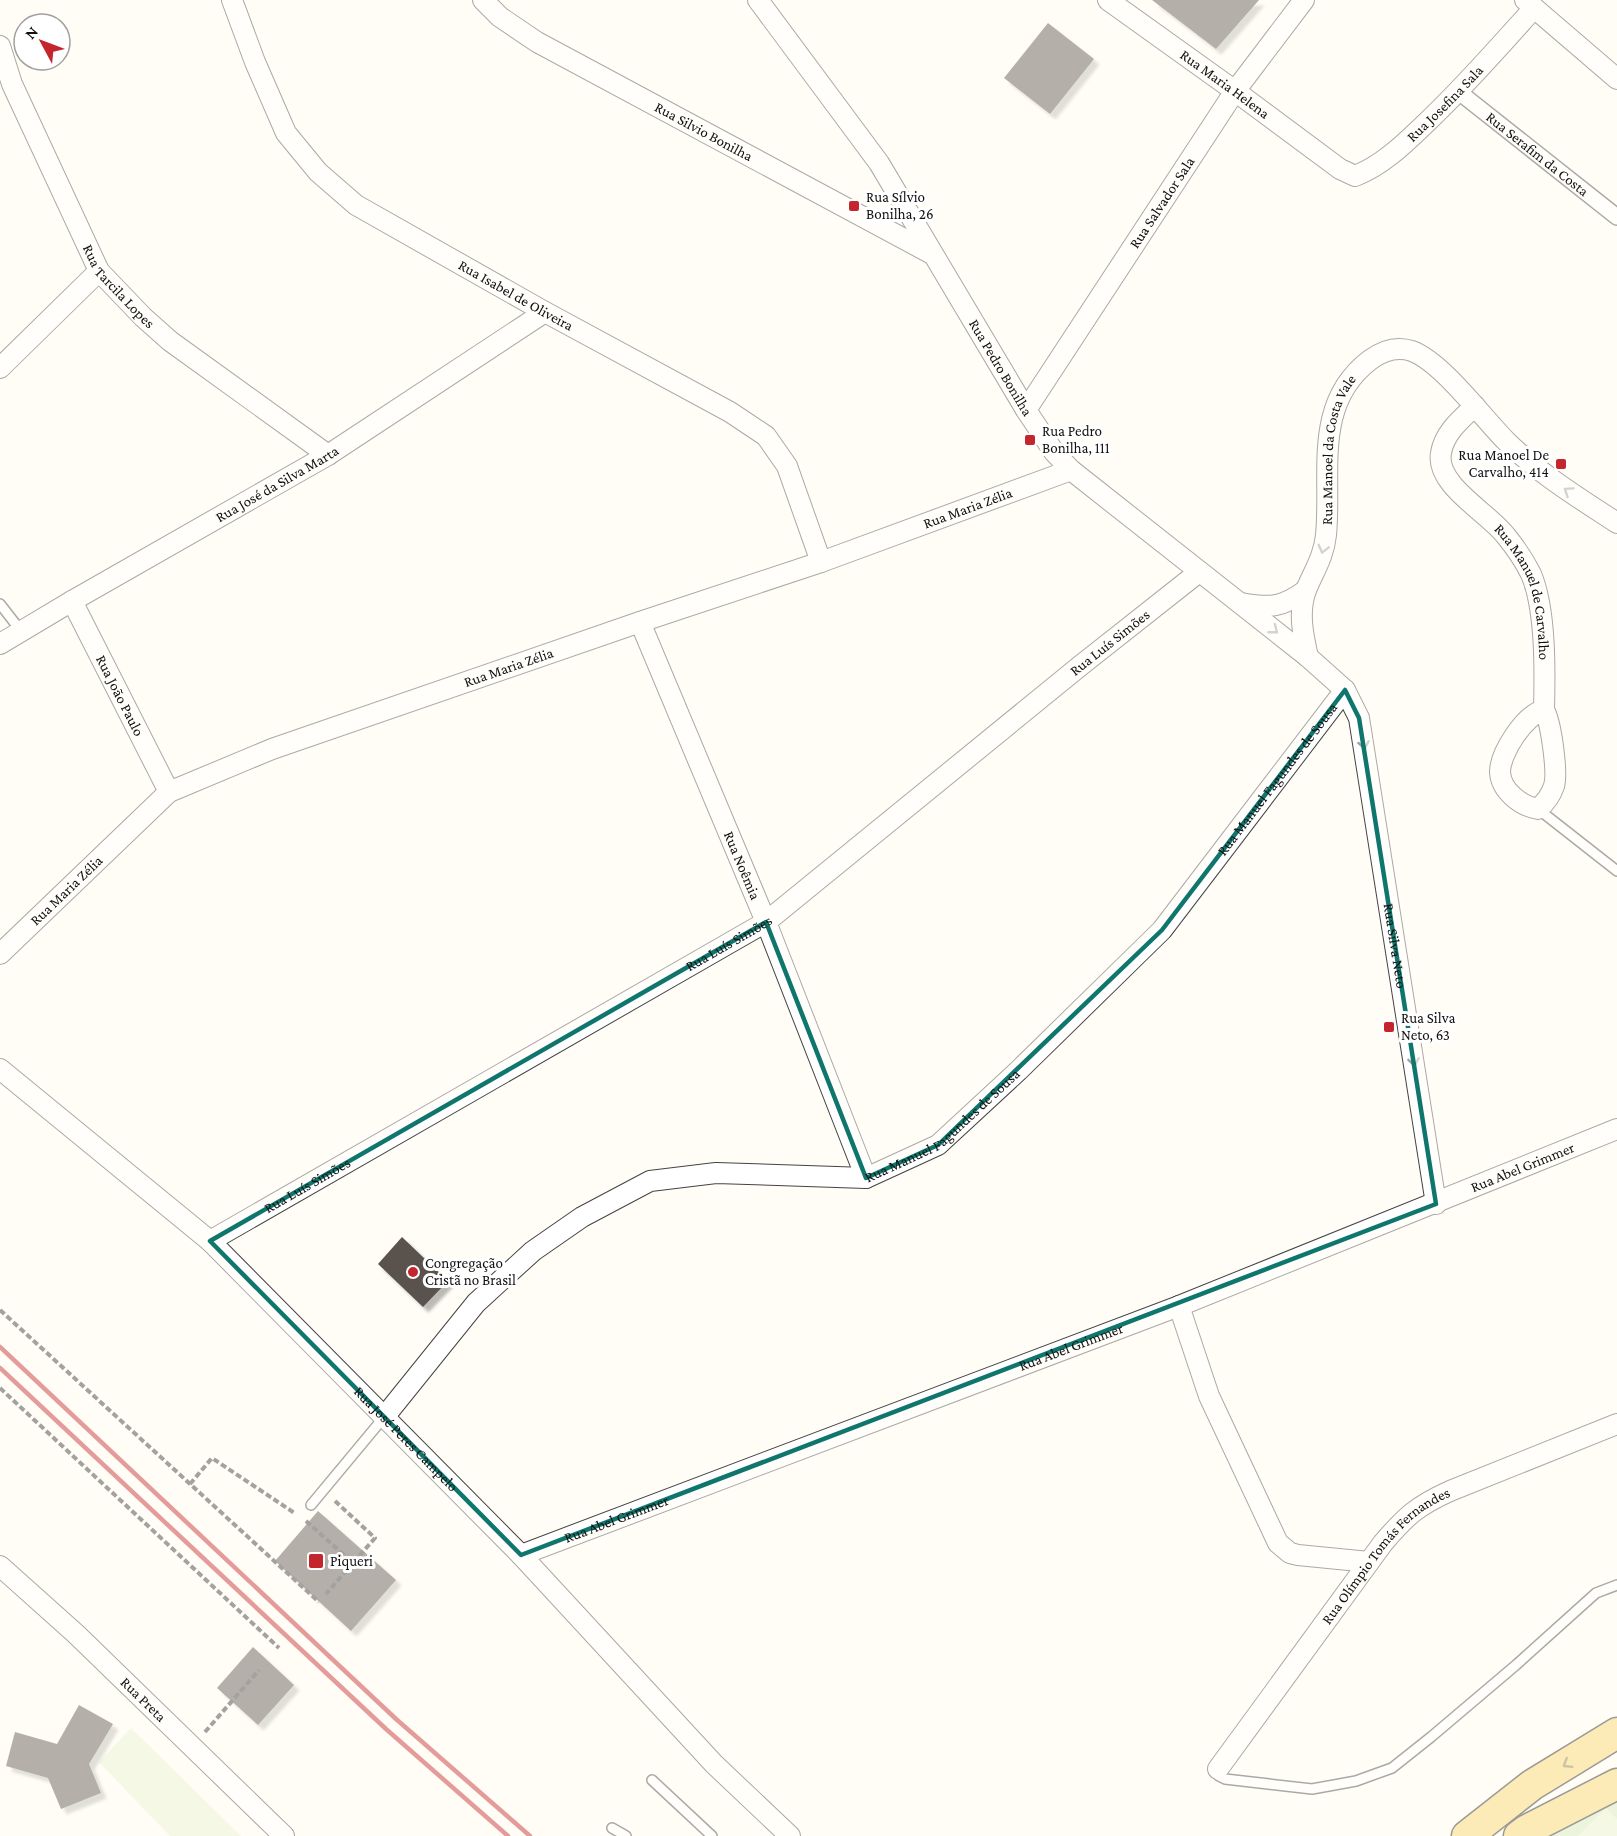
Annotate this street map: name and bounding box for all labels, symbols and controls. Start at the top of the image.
north arrow [12,12,72,72]
text: N [21,23,41,42]
street label: Rua Maria Helena [1177,46,1273,122]
street label: Rua Josefina Sala [1404,62,1486,145]
street label: Rua Silvio Bonilha [652,99,755,164]
street label: Rua Serafim da Costa [1483,109,1592,199]
street label: Rua Salvador Sala [1126,154,1198,251]
place label: Rua Sílvio Bonilha, 26 [866,189,934,222]
marker: Rua Sílvio Bonilha, 26 [847,199,861,213]
street label: Rua Tarcila Lopes [80,242,158,331]
street label: Rua Isabel de Oliveira [456,257,576,334]
street label: Rua Pedro Bonilha [966,316,1036,419]
street label: Rua Manoel da Costa Vale [1319,371,1359,525]
place label: Rua Pedro Bonilha, 111 [1042,423,1110,456]
marker: Rua Pedro Bonilha, 111 [1023,433,1037,447]
street label: Rua José da Silva Marta [213,442,342,525]
place label: Rua Manoel De Carvalho, 414 [1458,447,1549,480]
marker: Rua Manoel De Carvalho, 414 [1554,457,1568,471]
street label: Rua Maria Zélia [921,484,1014,532]
one-way arrow [1564,487,1575,498]
street label: Rua Manuel de Carvalho [1491,520,1552,660]
one-way arrow [1317,544,1330,554]
street label: Rua Luís Simões [1067,606,1153,679]
one-way arrow [1267,623,1278,634]
street label: Rua Maria Zélia [462,645,555,690]
street label: Rua João Paulo [93,652,147,739]
street label: Rua Manuel Fagundes de Sousa [1214,699,1340,859]
one-way arrow [1357,739,1370,749]
street label: Rua Noêmia [721,829,764,902]
street label: Rua Maria Zélia [27,852,106,928]
street label: Rua Silva Neto [1380,902,1410,989]
street label: Rua Luís Simões [683,912,775,974]
place label: Rua Silva Neto, 63 [1401,1010,1456,1043]
marker: Rua Silva Neto, 63 [1382,1020,1396,1034]
one-way arrow [1407,1057,1419,1066]
street label: Rua Manuel Fagundes de Sousa [862,1066,1023,1185]
street label: Rua Abel Grimmer [1468,1139,1577,1195]
street label: Rua Luís Simões [261,1154,353,1216]
place label: Congregação Cristã no Brasil [425,1255,516,1288]
marker: Congregação Cristã no Brasil [406,1265,420,1279]
street label: Rua Abel Grimmer [1017,1320,1126,1374]
street label: Rua José Peres Campelo [351,1383,461,1495]
street label: Rua Olímpio Tomás Fernandes [1319,1484,1452,1627]
street label: Rua Abel Grimmer [562,1492,671,1546]
marker: Piqueri [307,1552,325,1570]
place label: Piqueri [330,1553,373,1570]
street label: Rua Preta [117,1674,169,1725]
one-way arrow [1563,1756,1573,1768]

